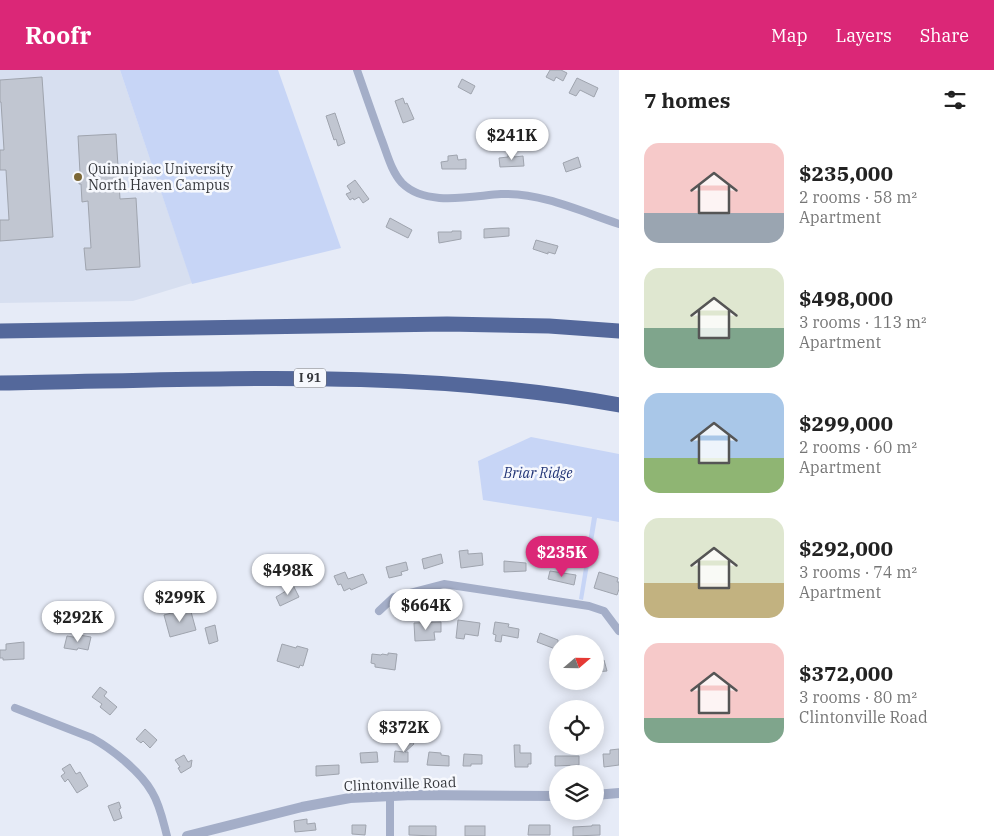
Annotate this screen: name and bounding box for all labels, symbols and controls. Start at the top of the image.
text: Roofr [25,19,91,51]
text: Map [771,24,808,47]
text: Layers [836,24,892,47]
text: Share [920,24,969,47]
text: 7 homes [644,86,730,114]
icon: filters [941,86,969,114]
pin: $241K [477,118,547,161]
text: $241K [487,125,537,145]
text: $235,000 [799,159,893,187]
place label: Quinnipiac University North Haven Campus [88,160,233,194]
icon: home [684,163,744,223]
marker: Quinnipiac University North Haven Campus [72,171,84,183]
text: 2 rooms · 58 m² [799,187,917,207]
text: Apartment [799,207,881,227]
text: $498,000 [799,284,893,312]
icon: home [684,288,744,348]
text: 3 rooms · 113 m² [799,312,927,332]
text: Apartment [799,332,881,352]
road number: I 91 [294,368,326,388]
text: $299,000 [799,409,893,437]
icon: home [684,413,744,473]
text: 2 rooms · 60 m² [799,437,917,457]
text: Apartment [799,457,881,477]
park label: Briar Ridge [503,464,573,482]
text: $292,000 [799,534,893,562]
pin: $235K [527,536,597,578]
icon: home [684,538,744,598]
text: $235K [537,542,587,562]
pin: $498K [253,554,323,596]
text: $498K [263,560,313,580]
text: 3 rooms · 74 m² [799,562,917,582]
pin: $299K [145,580,215,623]
text: Apartment [799,582,881,602]
text: $299K [155,587,205,607]
pin: $664K [391,588,461,631]
text: $664K [401,595,451,615]
pin: $292K [43,600,113,643]
text: $292K [53,607,103,627]
north arrow [549,635,604,690]
map controls [549,635,604,820]
text: $372,000 [799,659,893,687]
icon: home [684,663,744,723]
text: 3 rooms · 80 m² [799,687,917,707]
button: locate [549,700,604,755]
text: Clintonville Road [799,707,928,727]
pin: $372K [369,710,439,753]
text: $372K [379,717,429,737]
button: layers [549,765,604,820]
street label: Clintonville Road [343,773,457,795]

